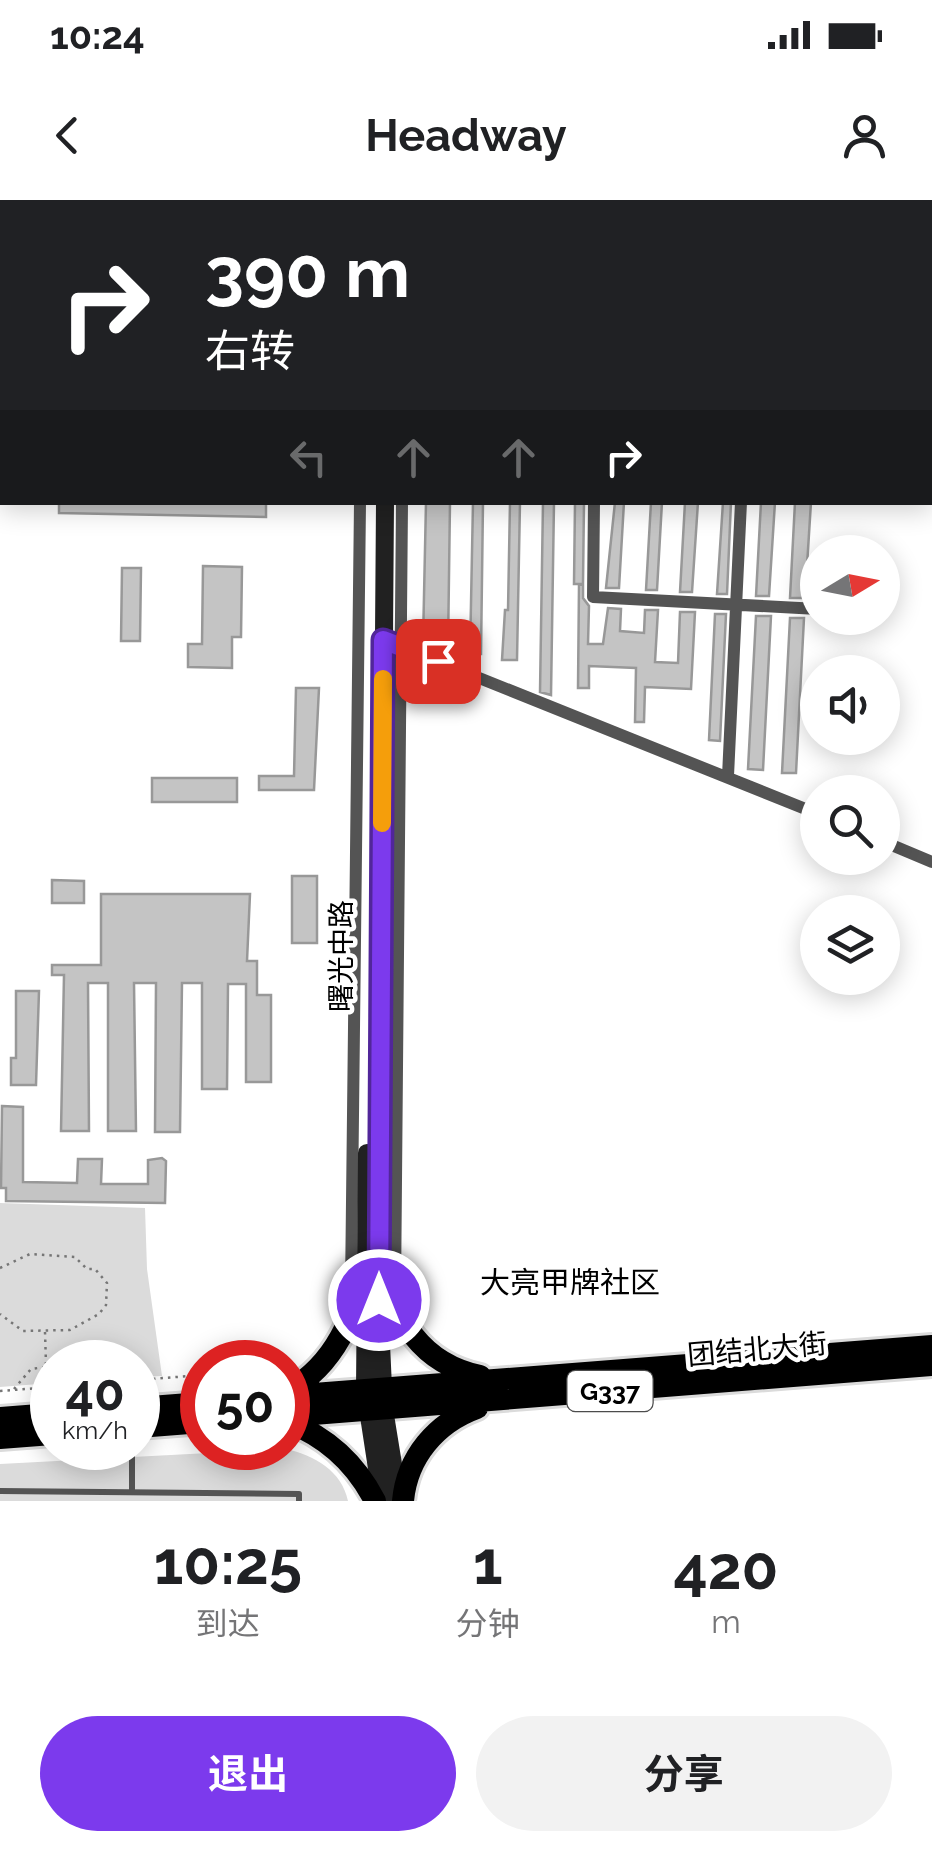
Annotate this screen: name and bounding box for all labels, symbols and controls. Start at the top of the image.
text: 10:24 [50,13,145,58]
icon: back [40,108,95,163]
icon: person [837,108,892,163]
text: Headway [365,109,567,162]
text: 390 m [205,231,410,313]
icon: right [40,240,170,370]
text: 右转 [205,325,295,378]
icon: left [281,430,336,485]
icon: ahead [386,430,441,485]
icon: ahead [491,430,546,485]
icon: right [596,430,651,485]
north arrow [800,535,900,635]
map controls [800,535,900,995]
pin [396,619,481,704]
icon: arrive [411,634,466,689]
button: sound [800,655,900,755]
button: search [800,775,900,875]
button: layers [800,895,900,995]
street label: 曙光中路 [325,900,358,1012]
position arrow [327,1248,431,1352]
district label: 大亮甲牌社区 [480,1265,660,1300]
street label: 团结北大街 [686,1327,828,1372]
speed limit sign: 50 [180,1340,310,1470]
text: 40 [65,1363,125,1422]
road number: G337 [568,1371,652,1411]
text: km/h [62,1415,128,1445]
text: 10:25 [154,1528,302,1598]
text: 1 [473,1528,503,1598]
text: 420 [673,1533,778,1603]
text: m [711,1603,741,1640]
text: 到达 [196,1605,260,1642]
text: 分钟 [456,1605,520,1642]
button: 退出 [40,1716,456,1831]
button: 分享 [476,1716,892,1831]

